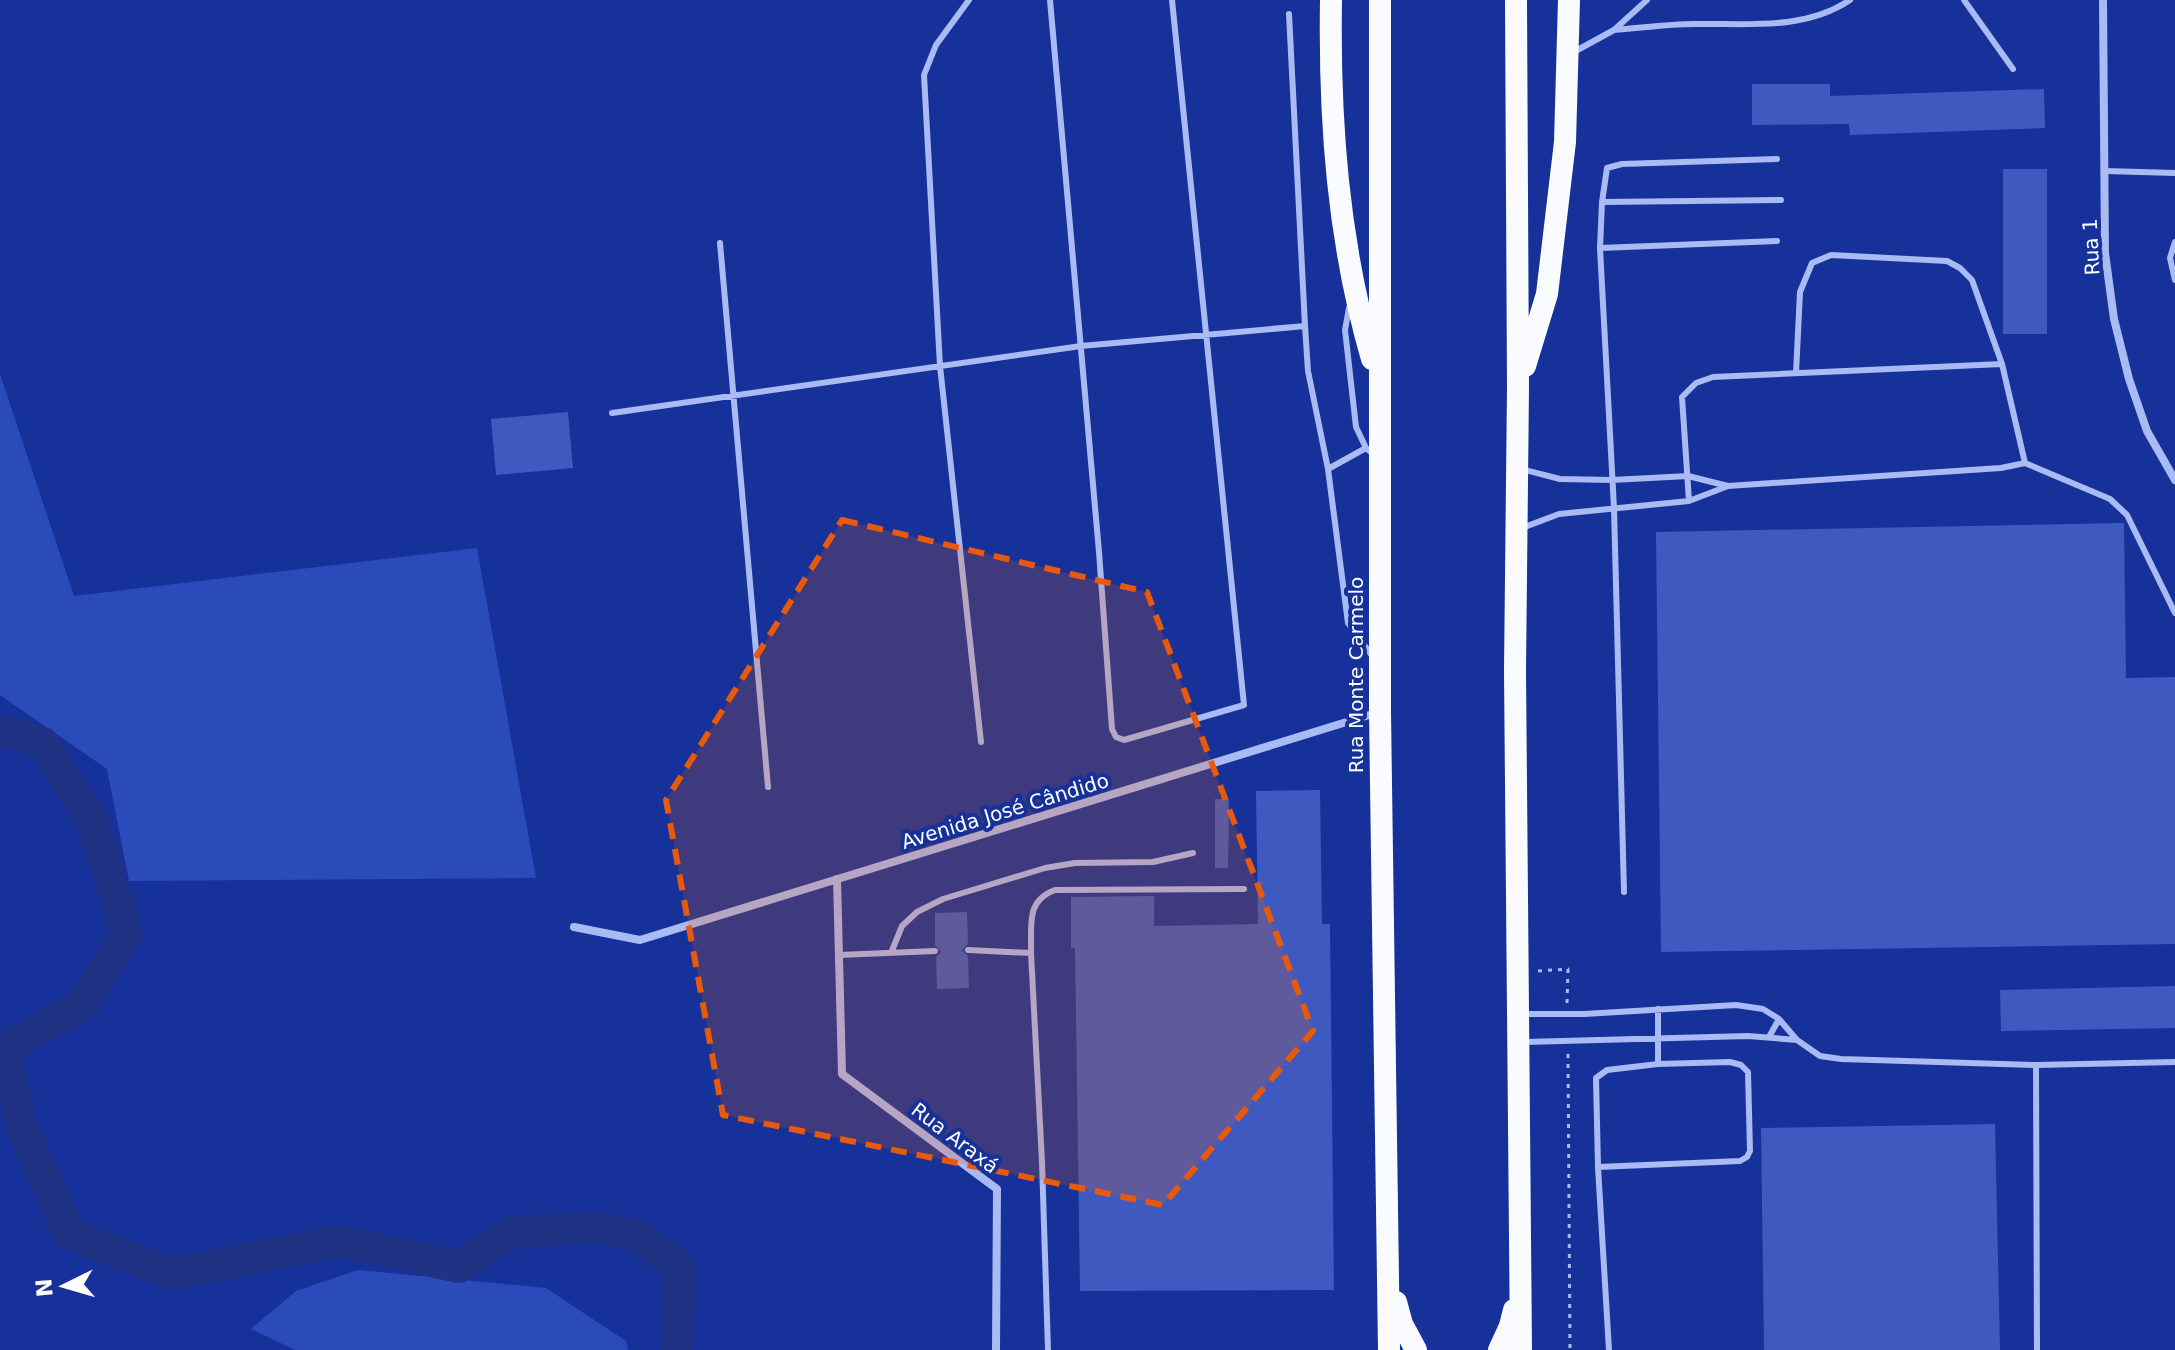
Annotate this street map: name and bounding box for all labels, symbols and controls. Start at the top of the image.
street label: Rua 1 [2078,218,2104,276]
street label: Rua Monte Carmelo [1344,577,1368,773]
street label: Avenida José Cândido [898,768,1112,854]
street label: Rua Araxá [907,1098,1003,1178]
north arrow [24,1246,104,1326]
text: N [31,1277,58,1298]

